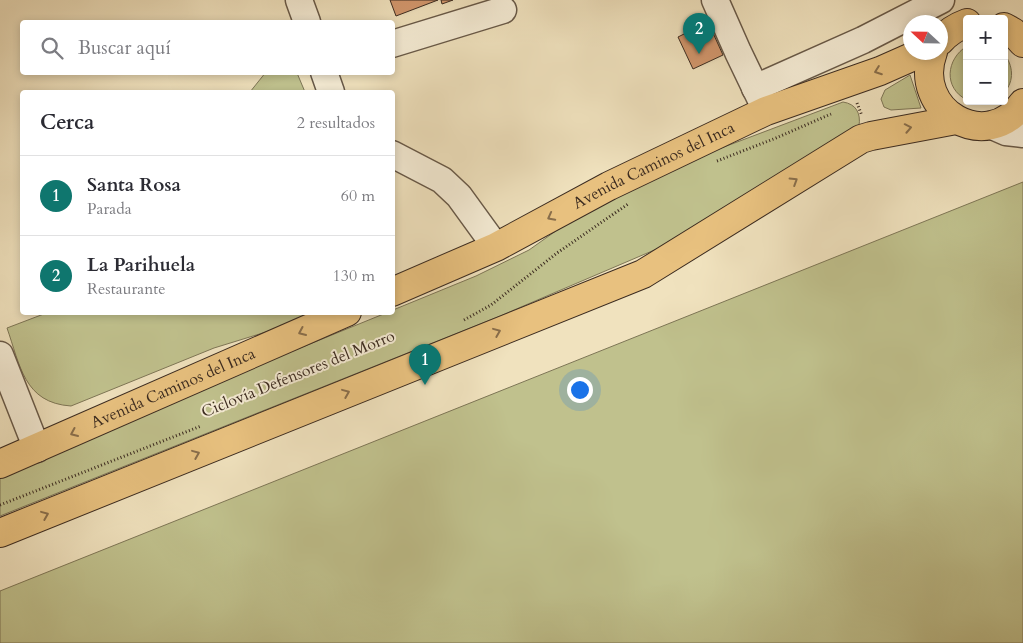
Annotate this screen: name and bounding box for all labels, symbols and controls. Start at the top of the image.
pin: 2 [683,13,715,54]
north arrow [903,15,948,60]
map controls [963,15,1008,105]
button: + [963,15,1008,60]
search box [20,20,395,75]
icon: search [38,34,66,62]
text: Buscar aquí [78,35,171,61]
button: − [963,60,1008,105]
one-way arrow [874,65,883,75]
text: Cerca [40,108,94,137]
text: 2 resultados [297,112,375,134]
street label: Avenida Caminos del Inca [569,117,738,214]
one-way arrow [904,124,912,134]
text: Santa Rosa [87,172,181,198]
one-way arrow [788,177,797,187]
text: 1 [52,185,60,207]
text: 60 m [341,185,375,207]
text: Parada [87,198,132,220]
one-way arrow [547,211,556,221]
text: La Parihuela [87,252,195,278]
text: 2 [52,265,60,287]
text: 130 m [333,265,375,287]
text: Restaurante [87,278,166,300]
street label: Ciclovía Defensores del Morro [198,325,398,423]
one-way arrow [298,326,307,337]
one-way arrow [492,327,501,338]
street label: Avenida Caminos del Inca [87,342,259,434]
pin: 1 [409,344,441,385]
your location [567,377,593,403]
one-way arrow [341,388,350,399]
one-way arrow [70,426,79,437]
one-way arrow [191,450,200,460]
one-way arrow [40,511,49,521]

